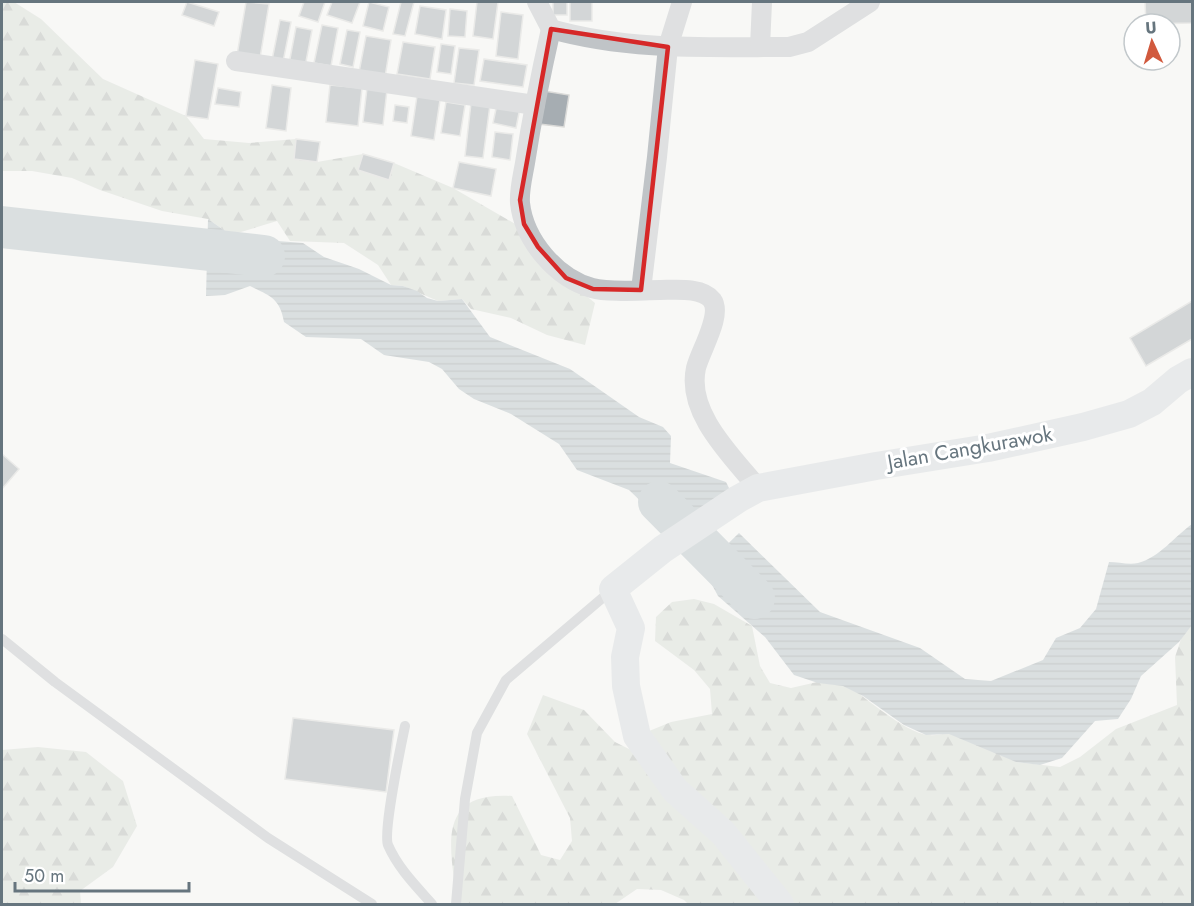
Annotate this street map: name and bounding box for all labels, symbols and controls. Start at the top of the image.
north arrow [1122,12,1182,72]
text: U [1145,16,1157,39]
street label: Jalan Cangkurawok [882,419,1055,478]
scale bar [15,855,189,893]
text: 50 m [24,863,64,889]

